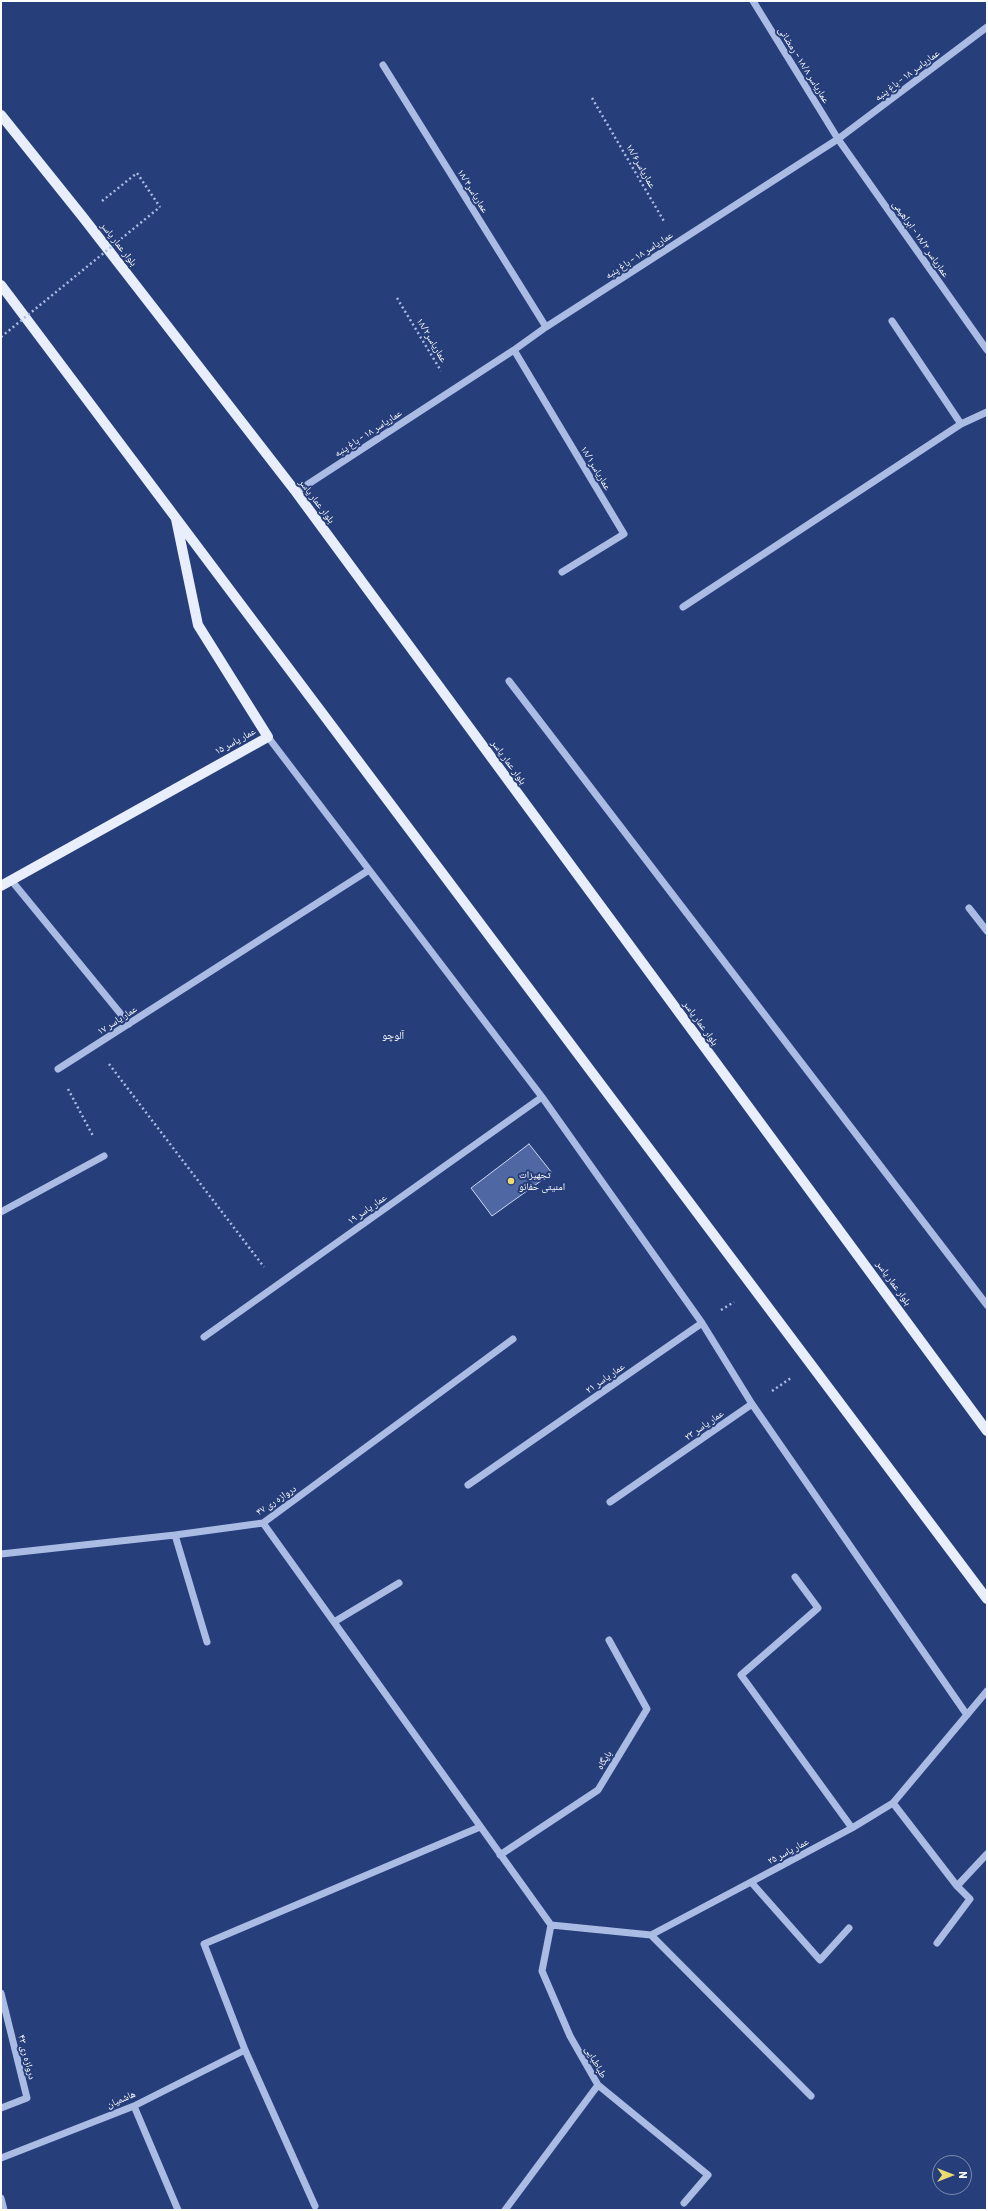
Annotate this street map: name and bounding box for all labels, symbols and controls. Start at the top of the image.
street label: عماریاسر ۱۸/۸ - رمضانی [776,25,832,105]
street label: عماریاسر ۱۸ - باغ پنبه [872,47,942,103]
street label: عماریاسر۱۸/۶ [623,142,659,190]
street label: عماریاسر۱۸/۴ [455,167,491,215]
street label: عماریاسر ۱۸/۳ - ابراهیمی [890,198,952,280]
street label: بلوار عمار یاسر [98,220,140,268]
street label: عماریاسر ۱۸ - باغ پنبه [603,229,675,281]
street label: عماریاسر۱۸/۲ [414,316,450,364]
street label: عماریاسر ۱۸ - باغ پنبه [332,407,404,459]
street label: عماریاسر۱۸/۱ [578,444,614,492]
street label: بلوار عمار یاسر [296,477,338,525]
street label: عمار یاسر ۱۵ [212,725,258,757]
street label: بلوار عمار یاسر [489,737,529,787]
street label: بلوار عمار یاسر [681,998,721,1048]
street label: عمار یاسر ۱۷ [95,1003,139,1037]
district label: آلوچو [382,1028,404,1042]
place label: تجهیزات امنیتی حفانو [519,1169,565,1192]
marker: تجهیزات امنیتی حفانو [506,1176,516,1186]
street label: عمار یاسر ۱۹ [345,1191,389,1227]
street label: بلوار عمار یاسر [874,1258,914,1308]
street label: عمار یاسر ۲۱ [583,1360,627,1396]
street label: عمار یاسر ۲۳ [682,1407,726,1443]
street label: دروازه ری ۴۷ [254,1482,298,1518]
street label: بایگاه [594,1748,614,1772]
street label: عمار یاسر ۲۵ [765,1835,811,1867]
street label: دروازه ری ۴۳ [16,2033,38,2081]
street label: طباطبایی [582,2044,610,2080]
street label: هاشمیان [105,2088,137,2110]
north arrow [932,2155,972,2195]
text: N [957,2171,970,2179]

